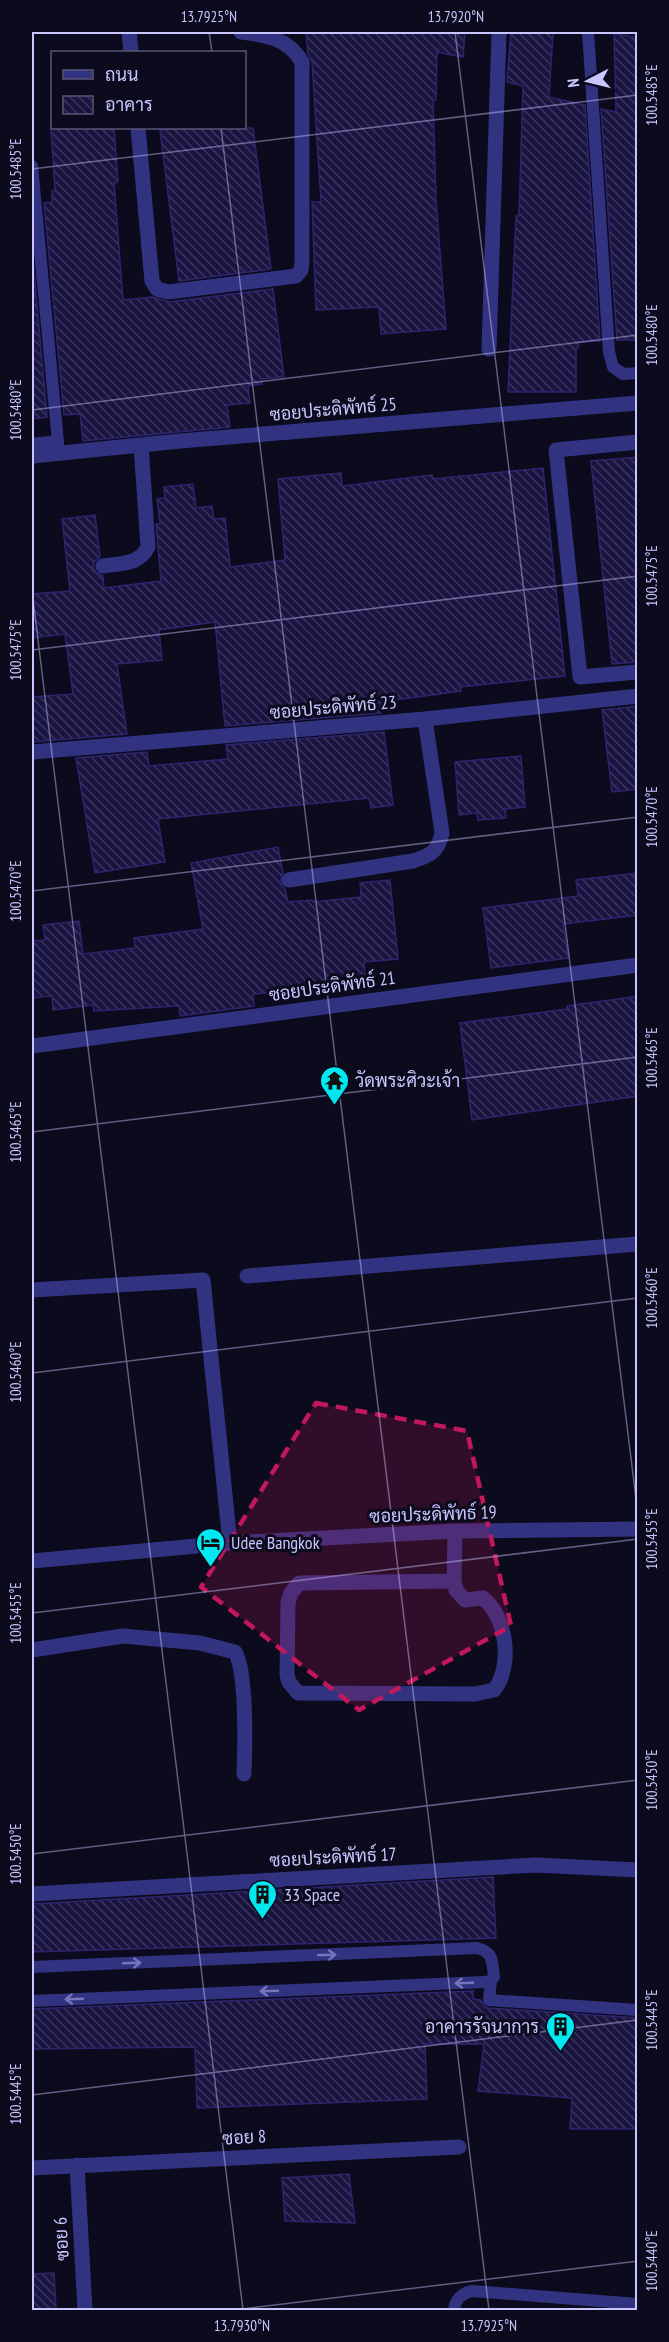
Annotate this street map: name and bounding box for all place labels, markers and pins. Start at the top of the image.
temple icon: วัดพระศิวะเจ้า [318,1064,350,1106]
place label: วัดพระศิวะเจ้า [355,1069,460,1092]
hotel icon: Udee Bangkok [194,1526,226,1568]
place label: Udee Bangkok [231,1531,320,1554]
building icon: 33 Space [247,1878,279,1920]
place label: 33 Space [284,1883,340,1906]
building icon: อาคารรัจนาการ [544,2010,576,2052]
place label: อาคารรัจนาการ [425,2015,539,2038]

